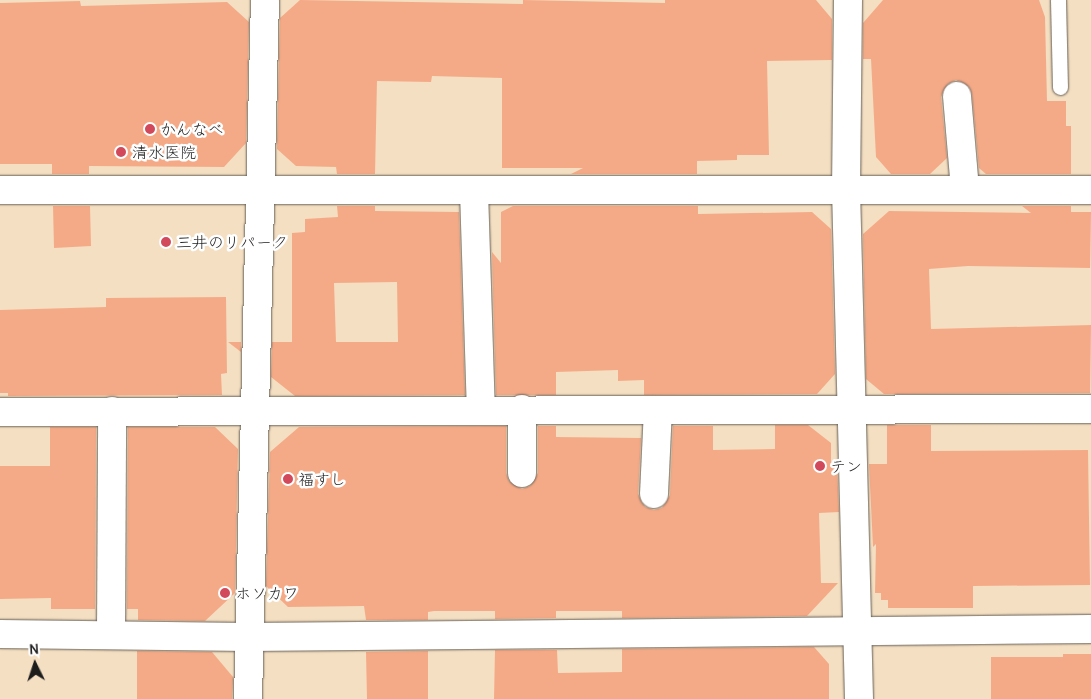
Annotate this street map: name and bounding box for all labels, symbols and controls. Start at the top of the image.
place label: かんなべ [160,119,224,139]
marker: かんなべ [144,123,156,135]
place label: 清水医院 [132,142,196,162]
marker: 清水医院 [114,145,128,159]
place label: 三井のリパーク [176,232,288,252]
marker: 三井のリパーク [160,236,172,248]
place label: テン [830,456,862,476]
marker: テン [814,460,826,472]
place label: 福すし [298,469,346,489]
marker: 福すし [282,473,294,485]
place label: ホソカワ [235,583,299,603]
marker: ホソカワ [219,587,231,599]
north arrow [10,639,60,689]
text: N [28,640,39,658]

